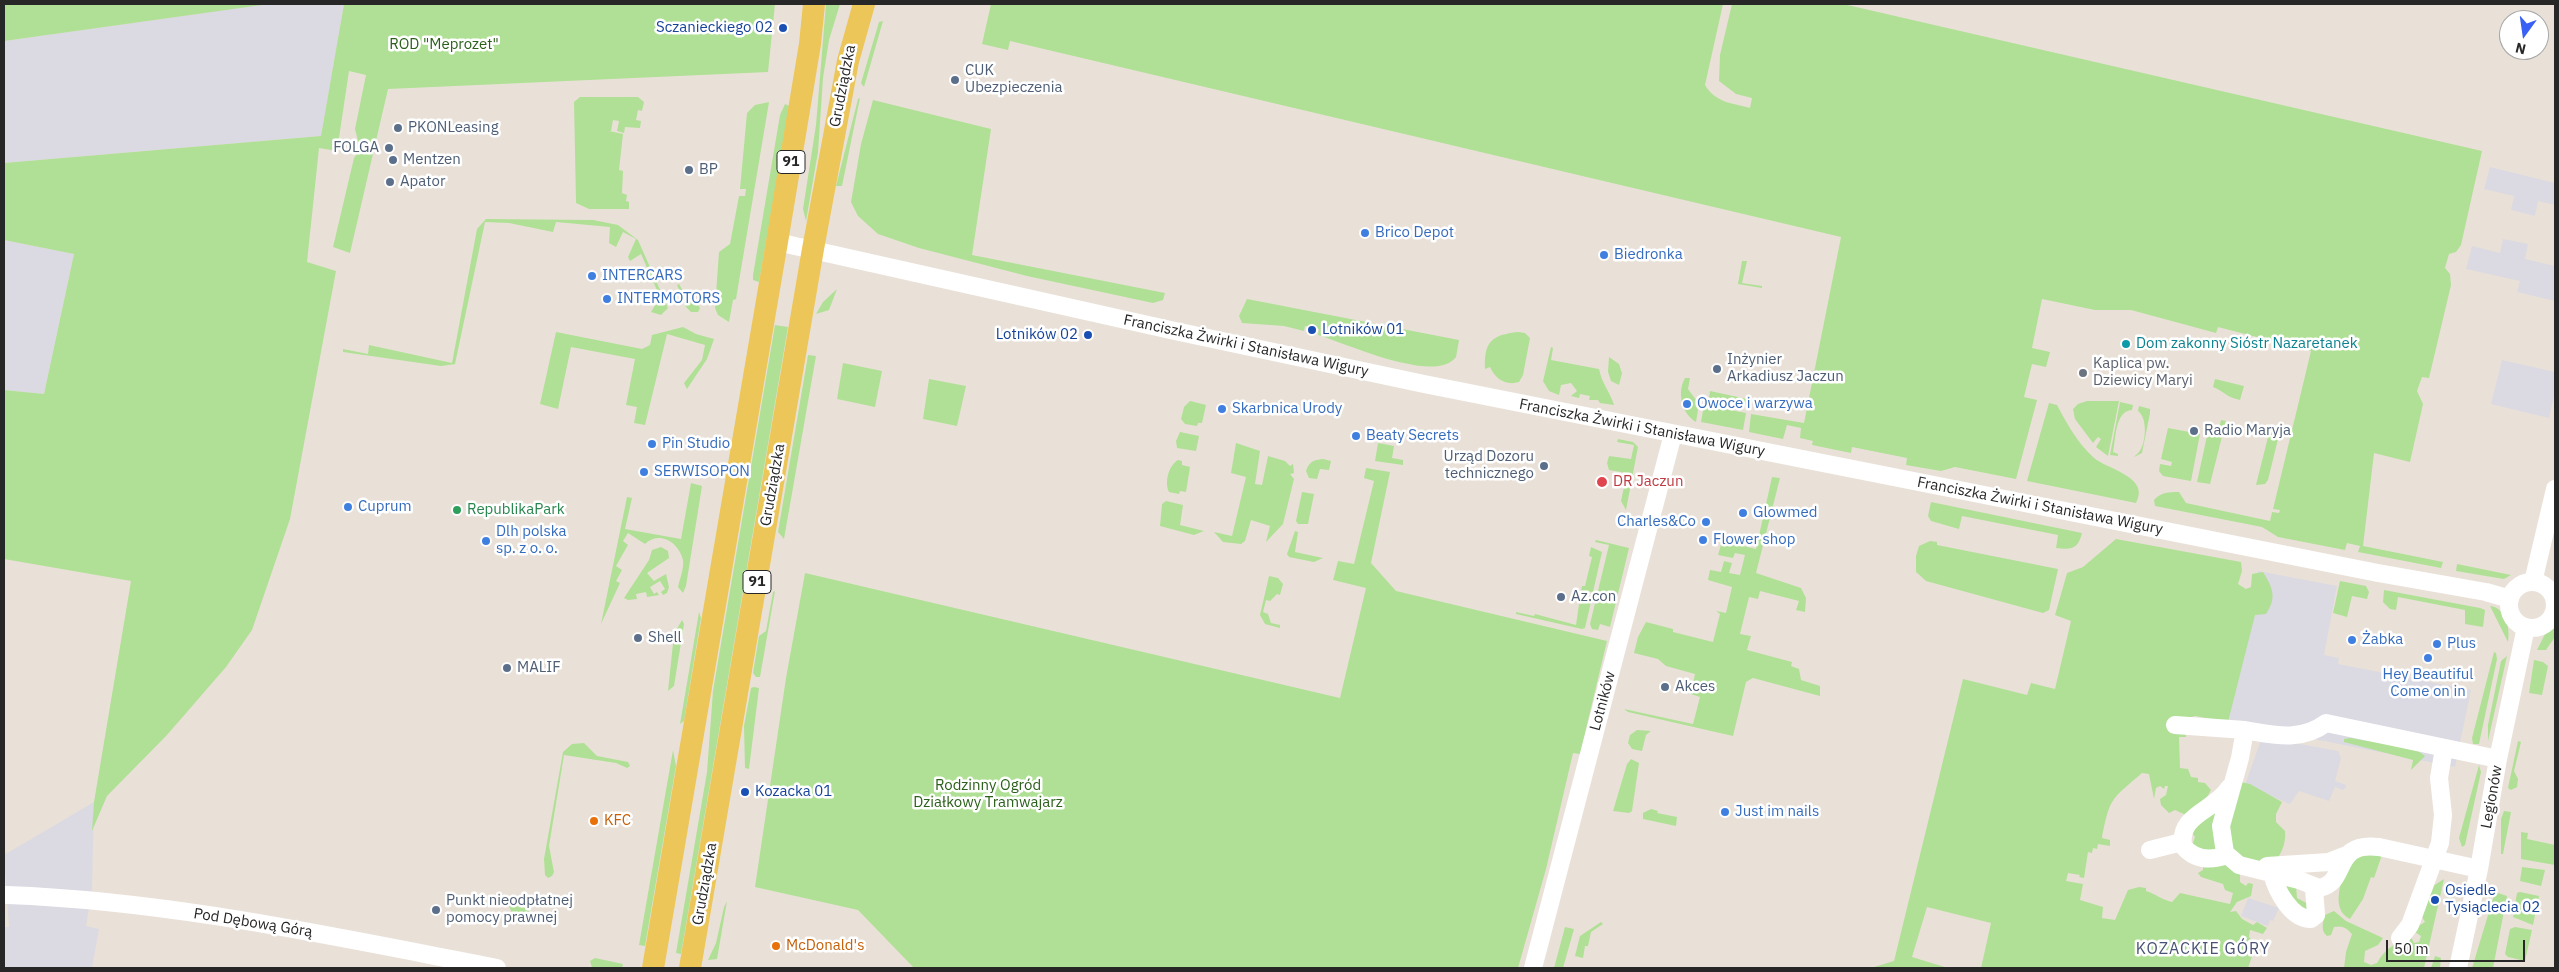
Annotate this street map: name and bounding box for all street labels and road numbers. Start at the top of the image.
street label: Grudziądzka [826,43,860,129]
road number: 91 [777,150,805,173]
street label: Franciszka Żwirki i Stanisława Wigury [1122,311,1370,381]
street label: Franciszka Żwirki i Stanisława Wigury [1518,395,1766,461]
street label: Grudziądzka [757,442,789,528]
street label: Franciszka Żwirki i Stanisława Wigury [1916,473,2164,539]
road number: 91 [743,570,771,594]
street label: Lotników [1586,669,1620,733]
street label: Legionów [2478,764,2506,830]
street label: Grudziądzka [689,841,721,927]
street label: Pod Dębową Górą [192,905,314,941]

